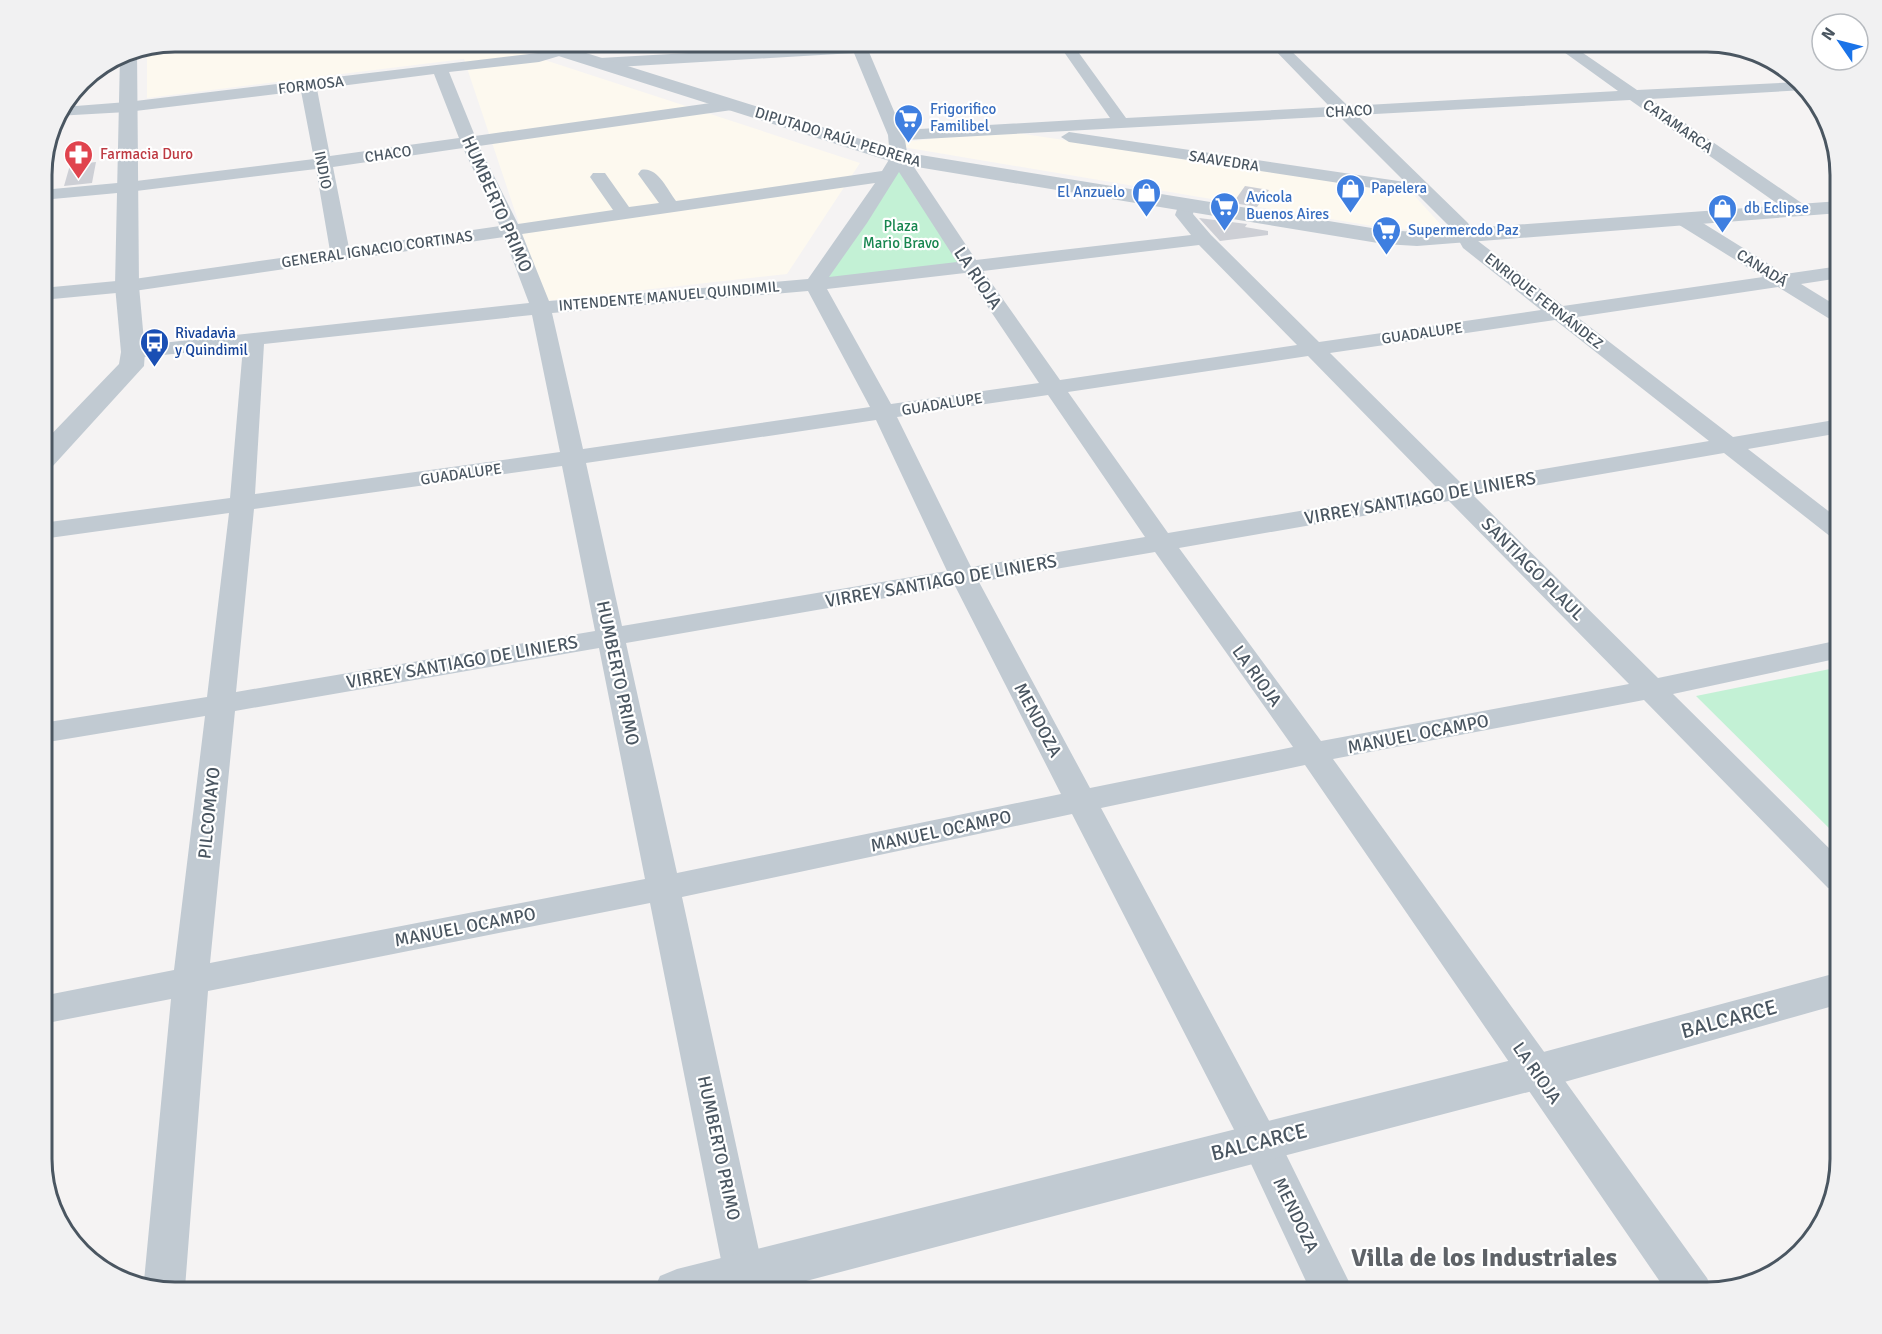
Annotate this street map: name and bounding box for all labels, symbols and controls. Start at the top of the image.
north arrow [1810,12,1870,72]
text: N [1817,24,1840,44]
street label: FORMOSA [277,72,345,98]
street label: CATAMARCA [1640,95,1716,157]
place label: Frigorifico Familibel [930,100,997,135]
street label: CHACO [1325,101,1373,121]
street label: DIPUTADO RAÚL PEDRERA [753,102,923,171]
supermarket icon: Frigorifico Familibel [893,102,925,144]
street label: HUMBERTO PRIMO [457,132,537,276]
pharmacy icon: Farmacia Duro [63,138,95,180]
street label: CHACO [363,142,413,166]
place label: Farmacia Duro [100,145,193,163]
street label: SAAVEDRA [1188,147,1260,175]
street label: INDIO [310,149,336,191]
shop icon: Papelera [1334,172,1366,214]
shop icon: El Anzuelo [1130,176,1162,218]
place label: Papelera [1371,179,1427,197]
place label: El Anzuelo [1057,183,1125,201]
place label: Avicola Buenos Aires [1246,188,1330,223]
supermarket icon: Avicola Buenos Aires [1209,190,1241,232]
shop icon: db Eclipse [1707,192,1739,234]
place label: db Eclipse [1744,199,1809,217]
supermarket icon: Supermercdo Paz [1371,214,1403,256]
park label: Plaza Mario Bravo [863,217,940,252]
place label: Supermercdo Paz [1408,221,1519,239]
street label: GENERAL IGNACIO CORTINAS [280,227,474,271]
street label: LA RIOJA [949,243,1007,313]
street label: CANADÁ [1733,245,1791,291]
street label: ENRIQUE FERNÁNDEZ [1481,248,1607,353]
street label: INTENDENTE MANUEL QUINDIMIL [558,277,781,315]
street label: GUADALUPE [1380,318,1464,348]
place label: Rivadavia y Quindimil [175,324,248,359]
bus stop icon: Rivadavia y Quindimil [138,326,170,368]
street label: GUADALUPE [900,389,984,419]
street label: GUADALUPE [419,459,503,489]
street label: VIRREY SANTIAGO DE LINIERS [1302,467,1538,529]
street label: SANTIAGO PLAUL [1477,513,1589,625]
street label: VIRREY SANTIAGO DE LINIERS [823,550,1059,612]
street label: HUMBERTO PRIMO [592,599,644,747]
street label: VIRREY SANTIAGO DE LINIERS [344,631,580,693]
street label: LA RIOJA [1227,641,1287,711]
street label: MENDOZA [1009,679,1067,761]
street label: MANUEL OCAMPO [1345,710,1491,758]
street label: PILCOMAYO [193,766,225,860]
street label: MANUEL OCAMPO [869,805,1013,857]
street label: MANUEL OCAMPO [392,903,538,951]
street label: BALCARCE [1678,994,1780,1044]
street label: LA RIOJA [1508,1038,1566,1108]
street label: HUMBERTO PRIMO [693,1074,745,1222]
street label: BALCARCE [1208,1117,1310,1167]
street label: MENDOZA [1268,1174,1324,1256]
district label: Villa de los Industriales [1351,1242,1617,1274]

